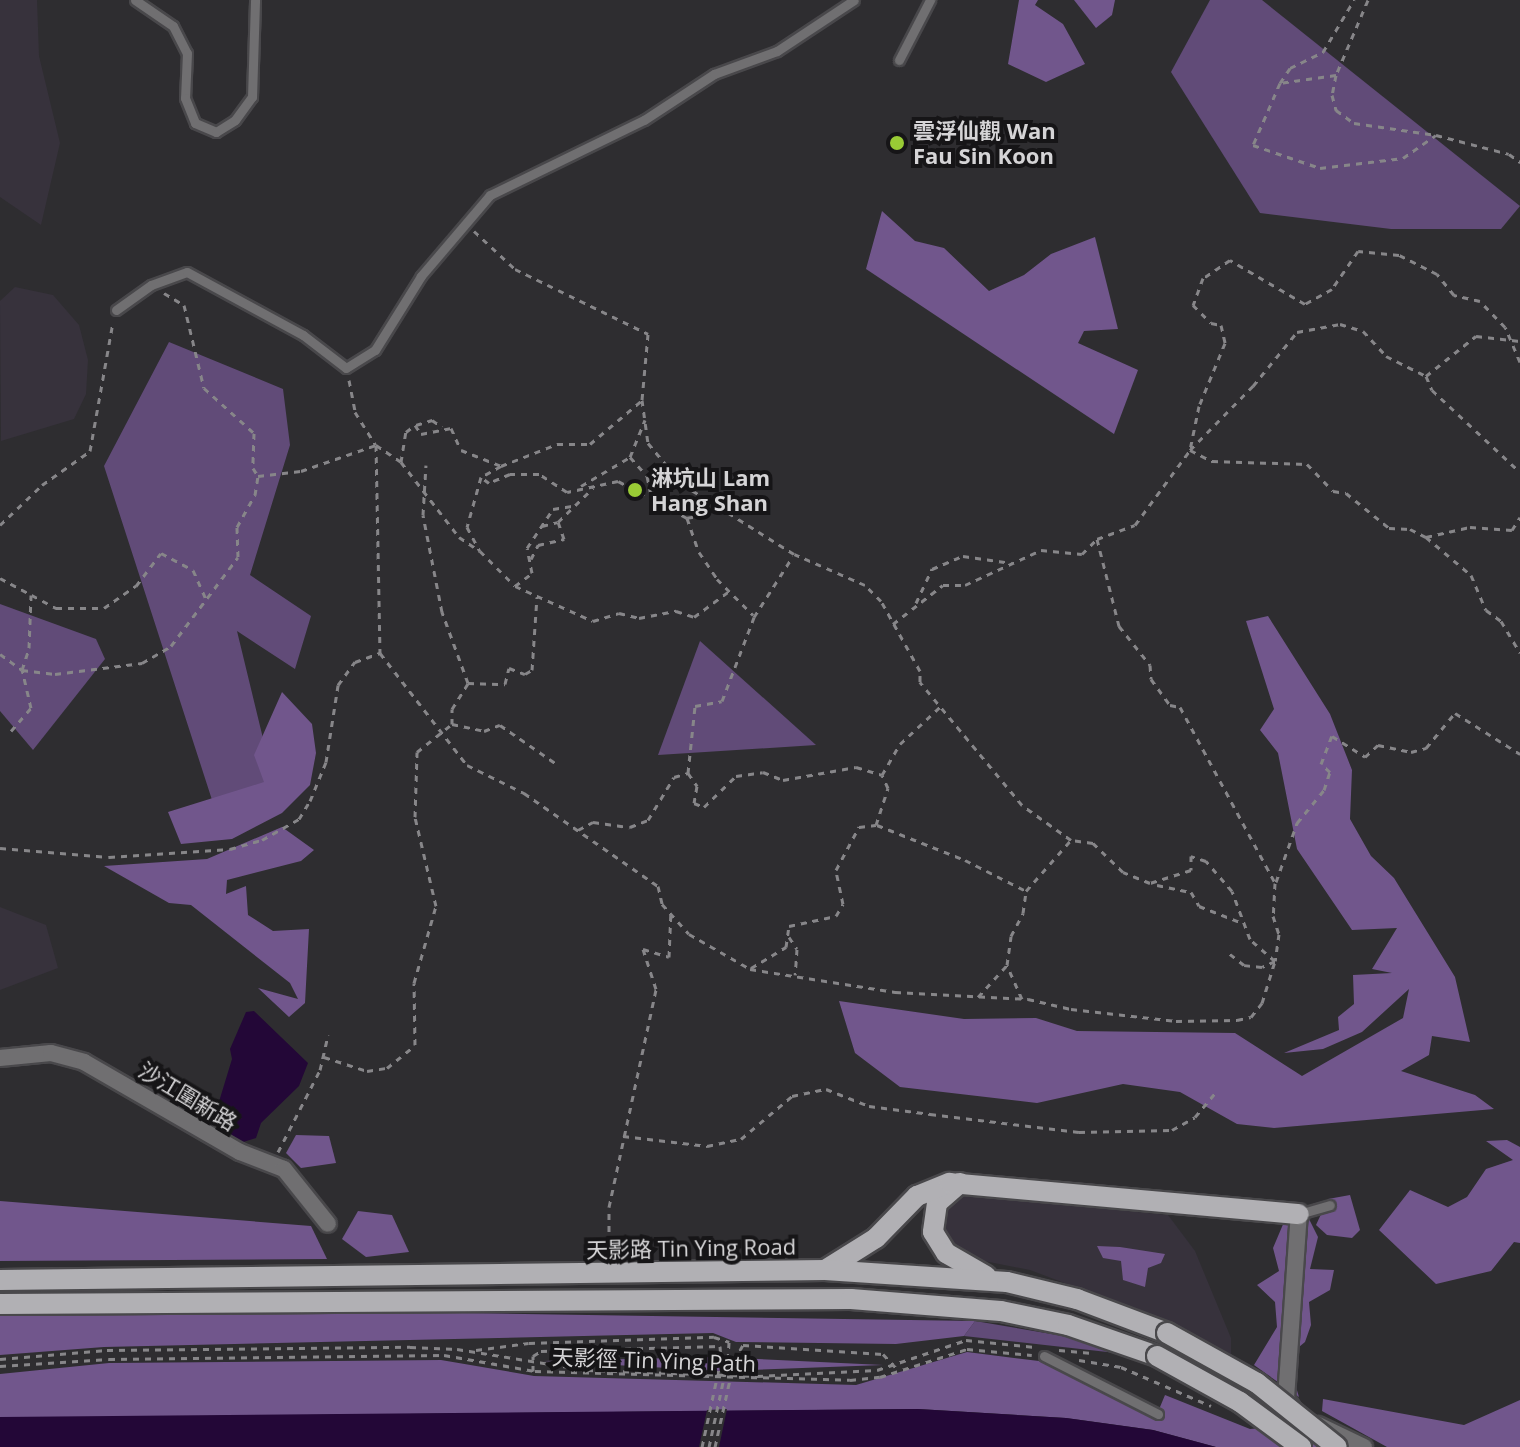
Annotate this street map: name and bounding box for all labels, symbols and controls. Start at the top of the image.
place label: 雲浮仙觀 Wan Fau Sin Koon [913,117,1056,168]
marker: 雲浮仙觀 Wan Fau Sin Koon [888,134,906,152]
place label: 淋坑山 Lam Hang Shan [651,464,770,516]
marker: 淋坑山 Lam Hang Shan [626,481,644,499]
street label: 沙江圍新路 [134,1056,242,1136]
street label: 天影路 Tin Ying Road [586,1233,796,1263]
street label: 天影徑 Tin Ying Path [551,1343,757,1377]

